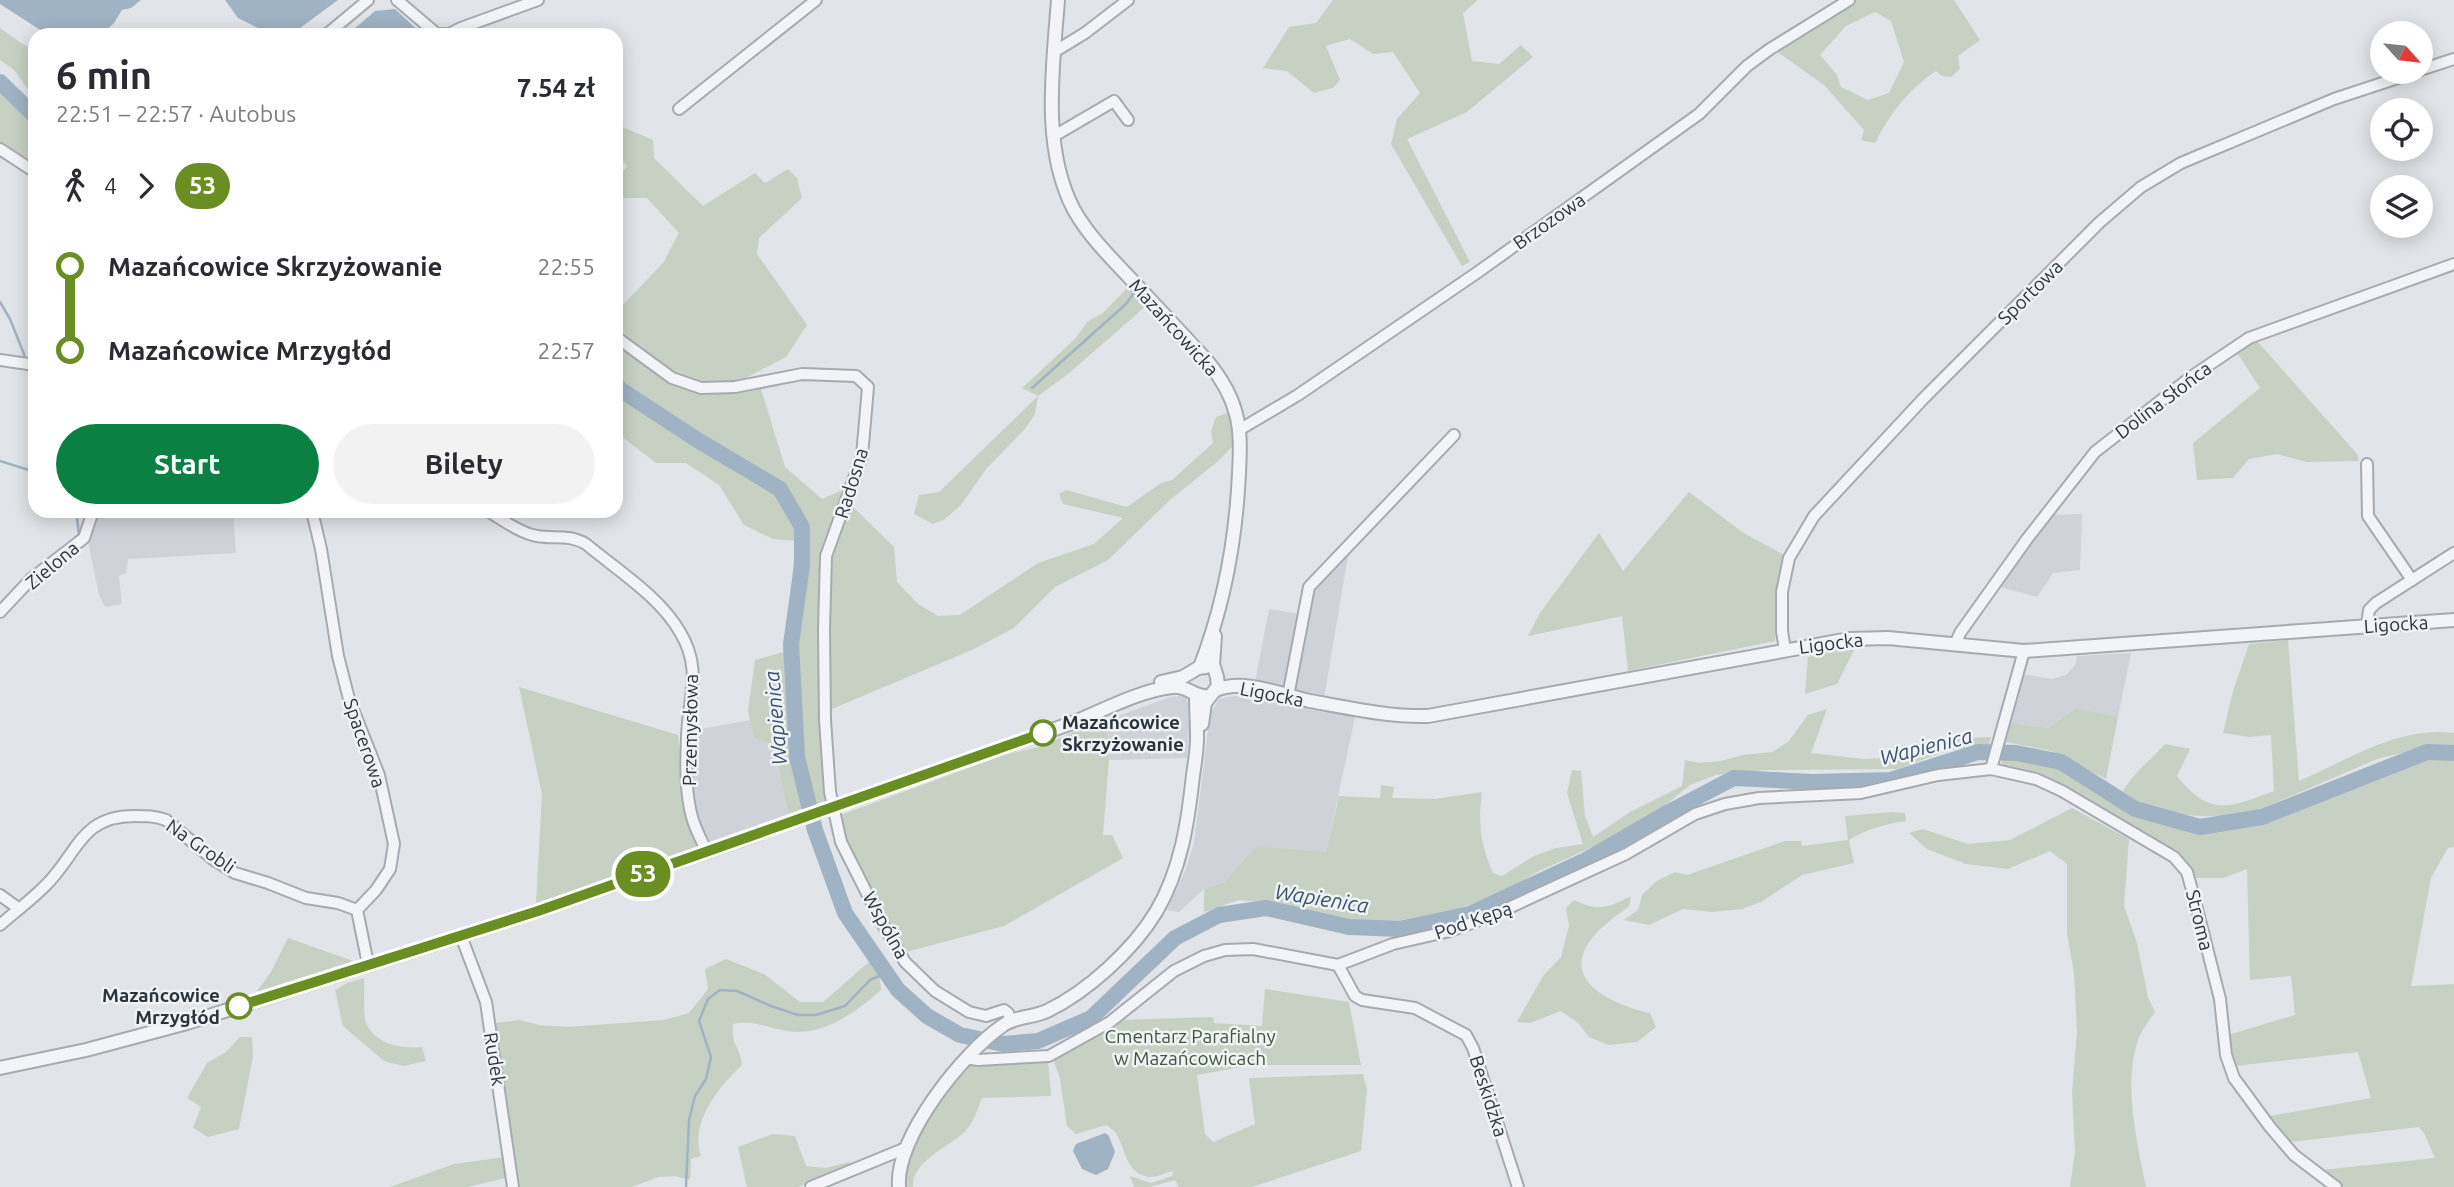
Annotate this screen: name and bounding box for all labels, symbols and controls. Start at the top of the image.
north arrow [2370,21,2432,84]
map controls [2370,21,2433,238]
text: 6 min [56,54,152,96]
text: 7.54 zł [517,73,595,102]
button: locate [2370,98,2433,161]
text: 22:51 – 22:57 · Autobus [56,101,296,126]
icon: walk [56,167,94,205]
icon: forward [127,167,165,205]
text: 53 [189,172,216,199]
text: 4 [104,173,117,198]
button: layers [2370,175,2433,238]
street label: Brzozowa [1509,188,1589,254]
text: Mazańcowice Skrzyżowanie [108,252,443,281]
text: 22:55 [537,254,595,279]
street label: Sportowa [1993,255,2067,329]
street label: Mazańcowicka [1125,274,1223,380]
text: Mazańcowice Mrzygłód [108,336,392,365]
text: 22:57 [537,338,595,363]
street label: Dolina Słońca [2111,357,2215,443]
button: Start [56,424,319,504]
button: Bilety [333,424,595,504]
street label: Radosna [830,445,872,521]
street label: Zielona [21,536,83,594]
street label: Ligocka [2363,611,2429,637]
street label: Ligocka [1798,628,1864,658]
water label: Wapienica [759,670,791,766]
street label: Przemysłowa [678,674,702,786]
street label: Ligocka [1238,677,1306,711]
street label: Spacerowa [339,696,391,790]
place label: Mazańcowice Skrzyżowanie [1062,711,1184,755]
marker: Mazańcowice Skrzyżowanie [1030,720,1056,746]
water label: Wapienica [1877,723,1975,769]
street label: Na Grobli [162,814,240,878]
line badge: 53 [612,851,674,897]
text: 53 [629,860,657,887]
water label: Wapienica [1273,879,1371,917]
street label: Stroma [2182,887,2218,953]
street label: Wspólna [859,888,913,962]
street label: Pod Kępą [1431,897,1515,943]
place label: Mazańcowice Mrzygłód [102,984,220,1028]
marker: Mazańcowice Mrzygłód [226,993,252,1019]
park label: Cmentarz Parafialny w Mazańcowicach [1104,1025,1276,1069]
street label: Rudek [480,1031,510,1088]
street label: Beskidzka [1466,1053,1512,1139]

